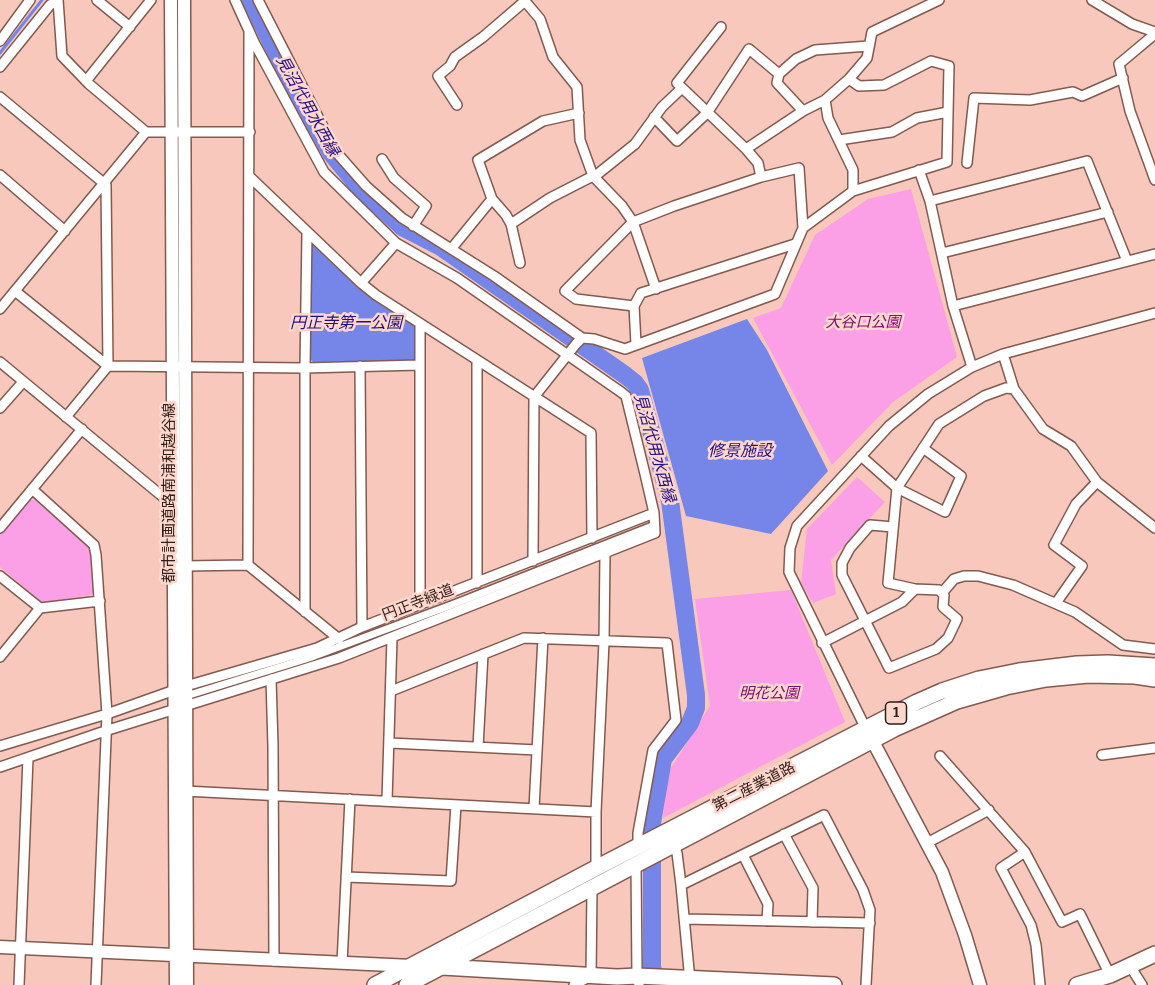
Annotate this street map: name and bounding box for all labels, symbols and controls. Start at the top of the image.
water label: 見沼代用水西縁 [271,52,343,160]
water label: 円正寺第一公園 [290,314,402,334]
park label: 大谷口公園 [826,314,900,332]
water label: 見沼代用水西縁 [629,392,679,504]
street label: 都市計画道路南浦和越谷線 [161,403,179,583]
water label: 修景施設 [708,442,772,462]
street label: 円正寺緑道 [380,581,456,625]
park label: 明花公園 [739,685,799,703]
road number: 1 [886,702,906,724]
street label: 第二産業道路 [710,759,798,815]

